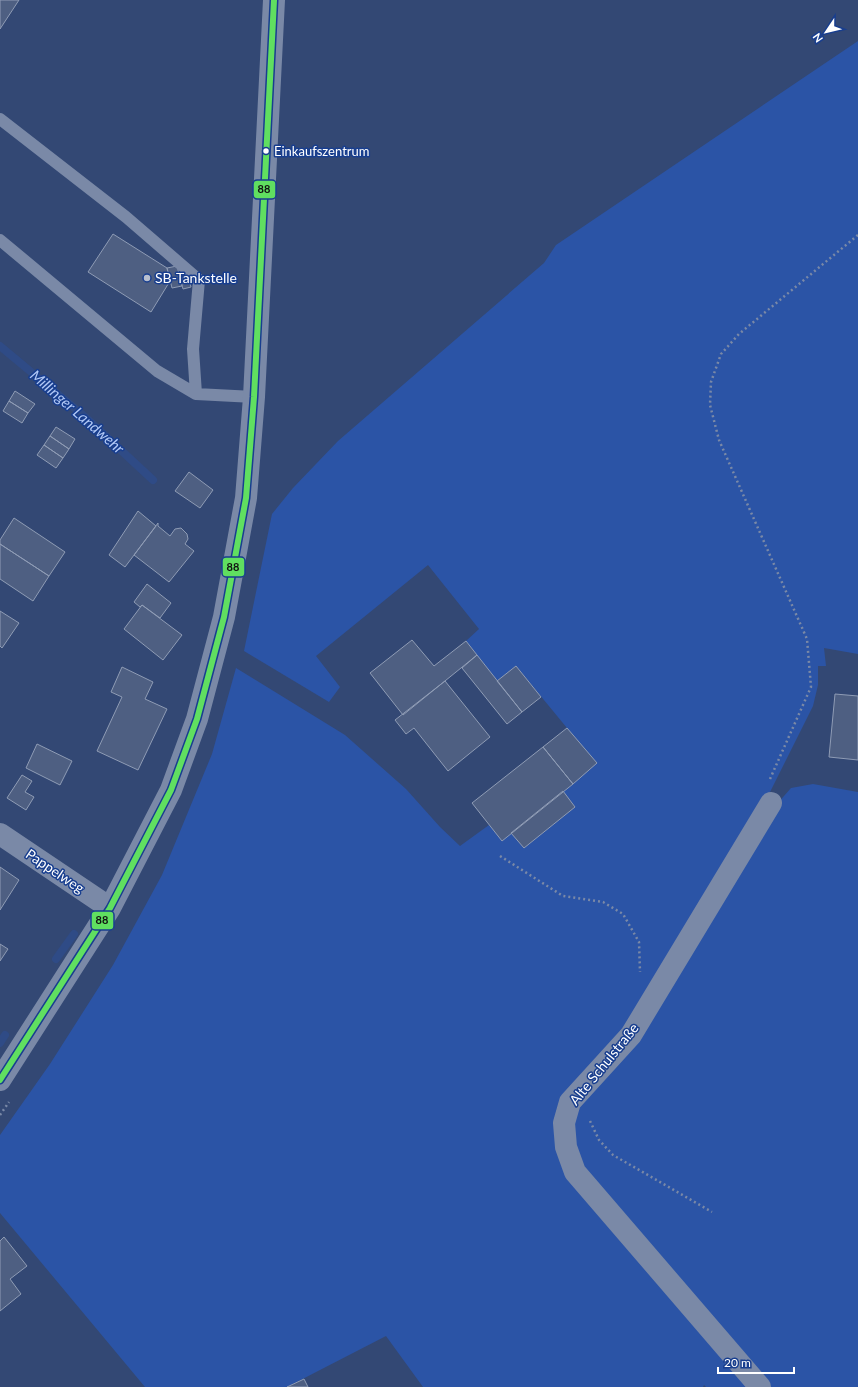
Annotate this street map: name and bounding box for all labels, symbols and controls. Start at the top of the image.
north arrow [806,12,846,52]
text: N [810,31,825,45]
place label: Einkaufszentrum [274,143,369,159]
marker: Einkaufszentrum [261,146,271,156]
line badge: 88 [253,180,276,199]
text: 88 [258,182,270,195]
place label: SB-Tankstelle [155,269,237,286]
marker: SB-Tankstelle [142,273,152,283]
water label: Millinger Landwehr [27,366,129,457]
line badge: 88 [222,557,245,577]
text: 88 [227,560,239,573]
street label: Pappelweg [23,845,88,896]
line badge: 88 [91,911,114,930]
text: 88 [96,913,108,926]
street label: Alte Schulstraße [565,1019,642,1108]
scale bar [718,1349,794,1375]
text: 20 m [724,1355,751,1370]

